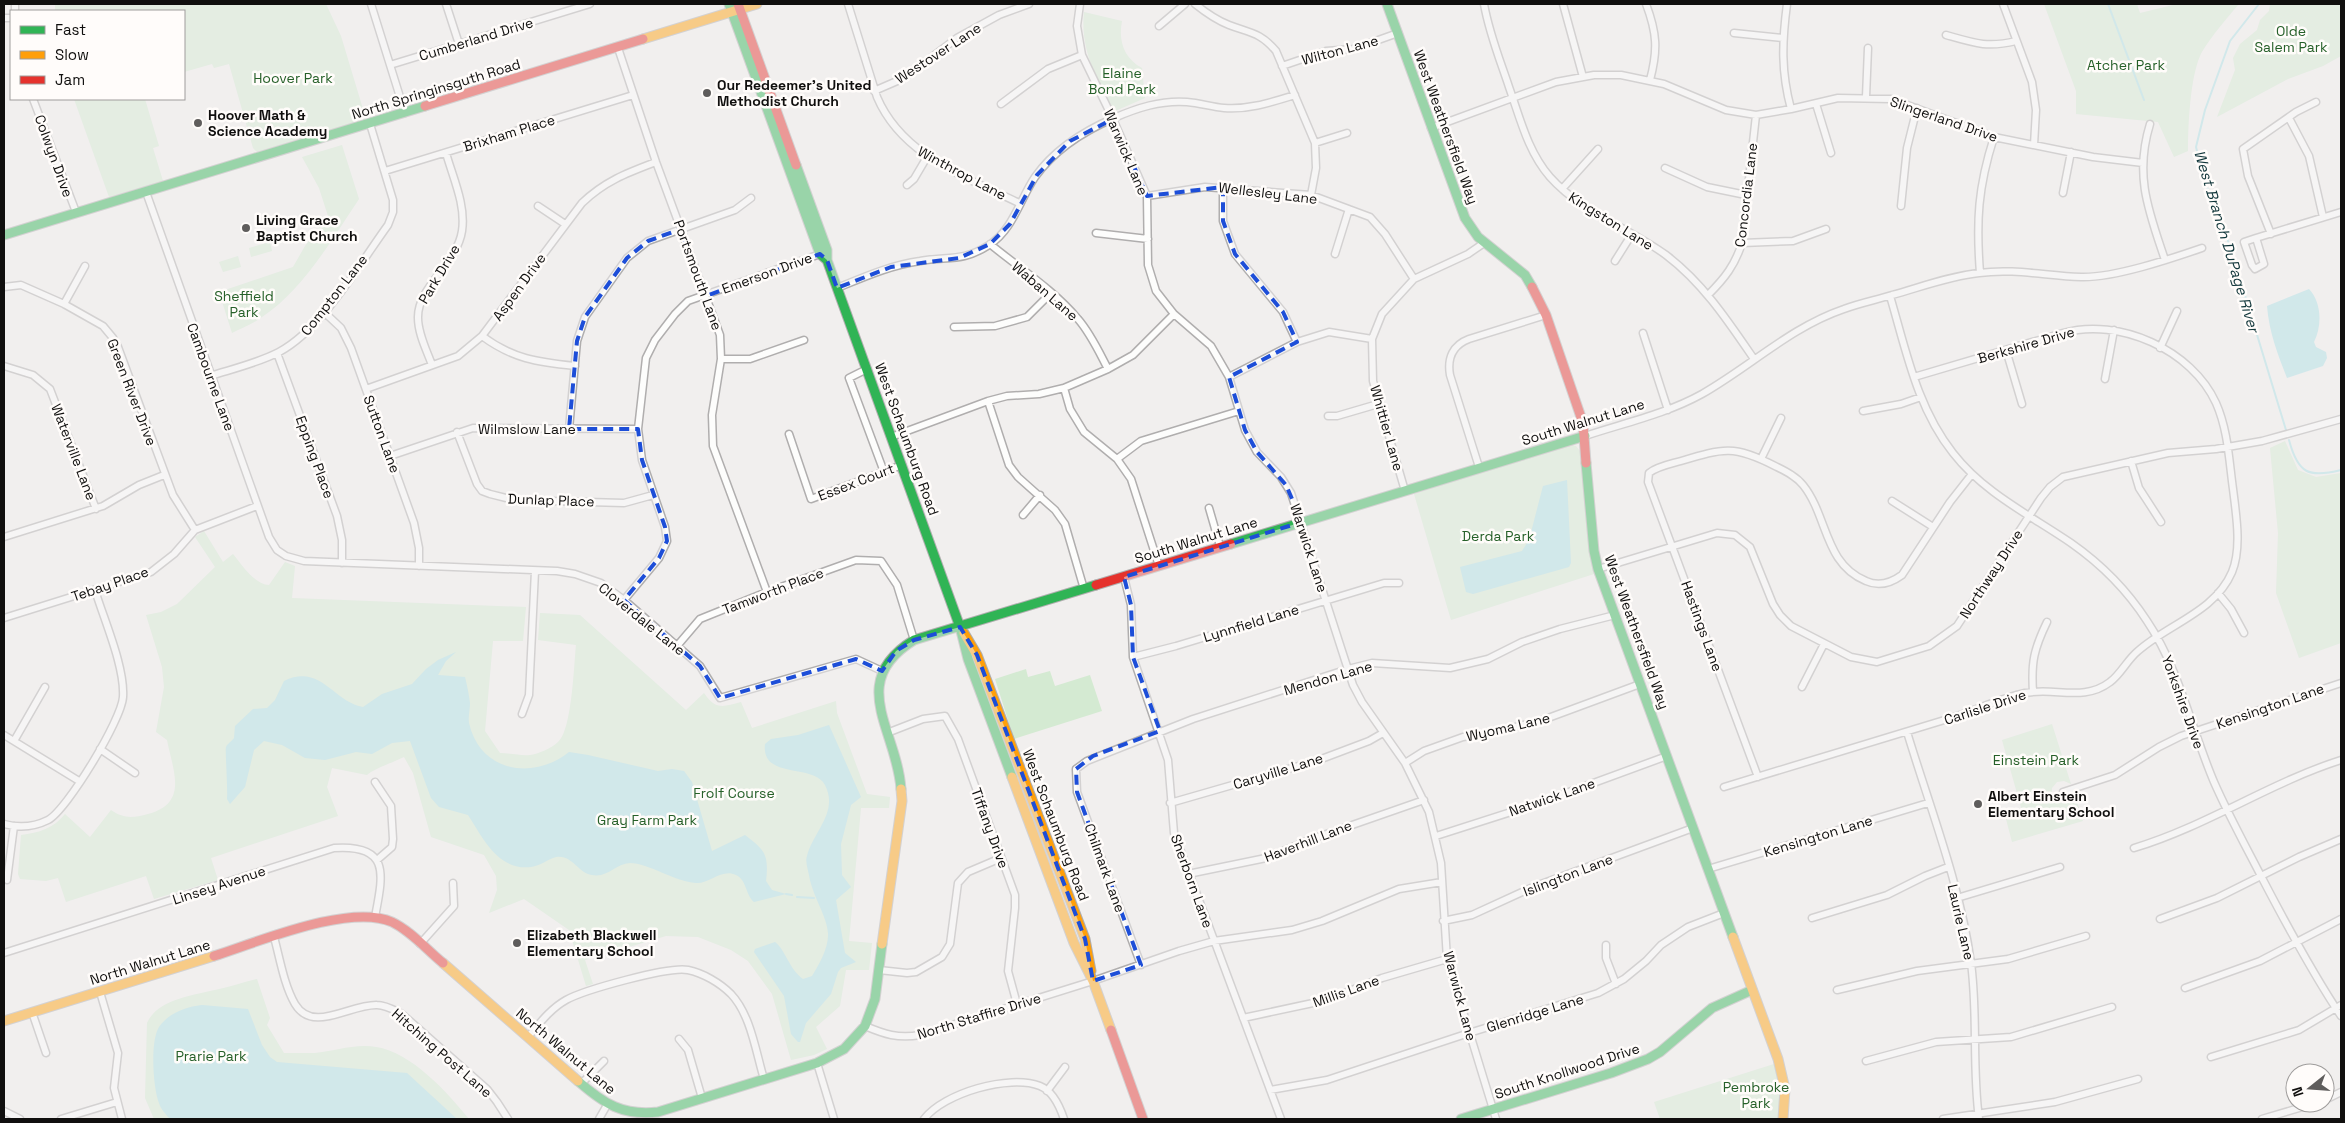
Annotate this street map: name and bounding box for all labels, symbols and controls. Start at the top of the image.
legend [10,10,185,100]
street label: Cumberland Drive [417,13,535,65]
street label: Westover Lane [892,18,984,88]
text: Fast [55,20,86,39]
park label: Olde Salem Park [2254,22,2328,56]
street label: Wilton Lane [1300,31,1380,69]
text: Slow [55,45,89,64]
street label: West Weathersfield Way [1410,47,1482,207]
street label: North Springinsguth Road [349,55,523,123]
park label: Atcher Park [2087,56,2165,74]
park label: Elaine Bond Park [1088,64,1157,98]
park label: Hoover Park [253,69,333,87]
text: Jam [55,70,85,89]
place label: Our Redeemer's United Methodist Church [717,76,872,110]
marker: Our Redeemer's United Methodist Church [701,87,713,99]
street label: Slingerland Drive [1888,92,2000,146]
place label: Hoover Math & Science Academy [208,106,327,140]
street label: Warwick Lane [1100,106,1152,198]
street label: Brixham Place [461,111,557,155]
street label: Colwyn Drive [31,112,77,200]
marker: Hoover Math & Science Academy [192,117,204,129]
street label: Winthrop Lane [915,142,1009,204]
street label: Concordia Lane [1731,142,1761,248]
water label: West Branch DuPage River [2190,148,2264,336]
street label: Wellesley Lane [1218,178,1318,208]
street label: Kingston Lane [1565,188,1657,254]
place label: Living Grace Baptist Church [256,211,358,245]
street label: Portsmouth Lane [670,217,726,333]
marker: Living Grace Baptist Church [240,222,252,234]
street label: Park Drive [414,241,464,307]
street label: Emerson Drive [719,248,815,298]
street label: Aspen Drive [488,250,550,324]
street label: Compton Lane [297,251,371,339]
street label: Waban Lane [1008,257,1082,325]
park label: Sheffield Park [214,287,274,321]
street label: Cambourne Lane [183,321,239,433]
street label: Berkshire Drive [1975,323,2077,367]
street label: Green River Drive [103,336,161,448]
street label: West Schaumburg Road [871,360,943,518]
street label: Whittier Lane [1366,383,1408,473]
street label: Sutton Lane [360,393,404,475]
street label: South Walnut Lane [1519,395,1647,449]
street label: Waterville Lane [47,401,101,503]
street label: Epping Place [292,413,338,501]
street label: Wilmslow Lane [478,420,576,438]
street label: Essex Court [815,459,897,505]
street label: Dunlap Place [507,489,595,511]
street label: Warwick Lane [1286,501,1332,595]
street label: South Walnut Lane [1132,513,1260,567]
street label: Northway Drive [1955,526,2027,622]
park label: Derda Park [1462,527,1535,545]
street label: West Weathersfield Way [1601,552,1673,712]
street label: Tebay Place [69,562,151,606]
street label: Tamworth Place [720,563,826,619]
street label: Hastings Lane [1677,578,1727,674]
street label: Cloverdale Lane [595,579,689,659]
street label: Lynnfield Lane [1201,600,1301,646]
street label: Yorkshire Drive [2158,653,2208,751]
street label: Mendon Lane [1282,657,1374,699]
street label: Kensington Lane [2214,679,2326,733]
street label: Carlisle Drive [1942,685,2028,729]
street label: Wyoma Lane [1464,709,1552,745]
street label: West Schaumburg Road [1019,747,1093,903]
street label: Caryville Lane [1231,749,1325,793]
park label: Einstein Park [1993,751,2080,769]
street label: Natwick Lane [1506,774,1598,820]
park label: Frolf Course [693,784,775,802]
street label: Tiffany Drive [967,785,1013,871]
place label: Albert Einstein Elementary School [1988,787,2114,821]
marker: Albert Einstein Elementary School [1972,798,1984,810]
park label: Gray Farm Park [597,811,697,829]
street label: Kensington Lane [1761,811,1875,861]
street label: Haverhill Lane [1261,816,1355,866]
street label: Chilmark Lane [1081,821,1129,915]
street label: Sherborn Lane [1167,832,1217,930]
street label: Islington Lane [1521,850,1615,900]
street label: Linsey Avenue [170,861,268,909]
street label: Laurie Lane [1944,882,1978,962]
place label: Elizabeth Blackwell Elementary School [527,926,656,960]
street label: North Walnut Lane [88,935,212,989]
marker: Elizabeth Blackwell Elementary School [511,937,523,949]
street label: Warwick Lane [1439,949,1481,1043]
street label: Millis Lane [1310,971,1382,1011]
street label: North Staffire Drive [915,989,1043,1043]
street label: Glenridge Lane [1484,990,1586,1036]
street label: North Walnut Lane [512,1004,620,1098]
street label: Hitching Post Lane [388,1005,496,1101]
street label: South Knollwood Drive [1492,1039,1642,1103]
park label: Prarie Park [175,1047,247,1065]
north arrow [2285,1063,2335,1113]
park label: Pembroke Park [1723,1078,1789,1112]
text: N [2288,1085,2308,1099]

